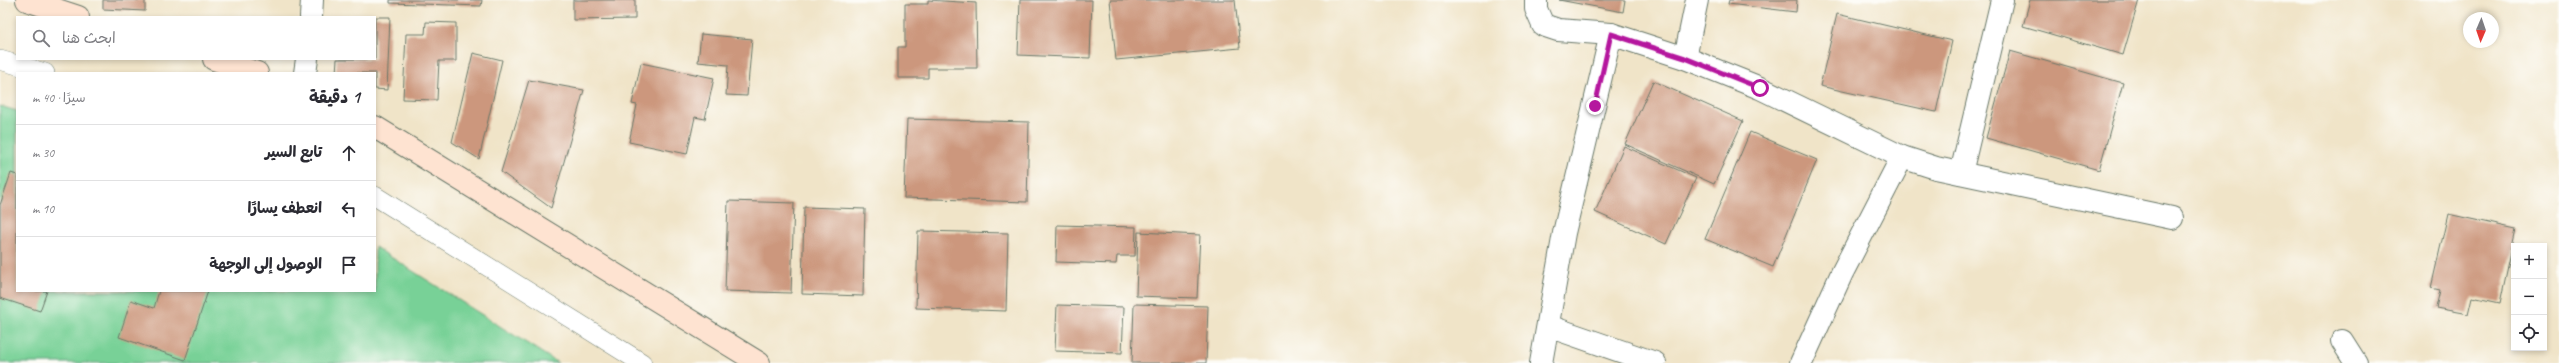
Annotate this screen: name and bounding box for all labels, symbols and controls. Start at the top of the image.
north arrow [2463,12,2499,48]
search box [16,16,376,60]
icon: search [30,27,52,49]
text: ابحث هنا [62,29,116,48]
route start [1751,79,1769,97]
text: 1 دقيقة [309,87,360,108]
text: سيرًا · 40 m [32,90,85,106]
route end [1586,97,1604,115]
icon: ahead [338,142,360,164]
text: تابع السير [265,143,322,162]
text: 30 m [32,145,54,161]
icon: left [338,198,360,220]
text: انعطف يسارًا [247,199,322,218]
text: 10 m [32,201,54,217]
map controls [2511,243,2547,351]
button: + [2511,243,2547,279]
icon: arrive [338,254,360,276]
text: الوصول إلى الوجهة [209,255,322,274]
button: − [2511,279,2547,315]
button: locate [2511,315,2547,351]

